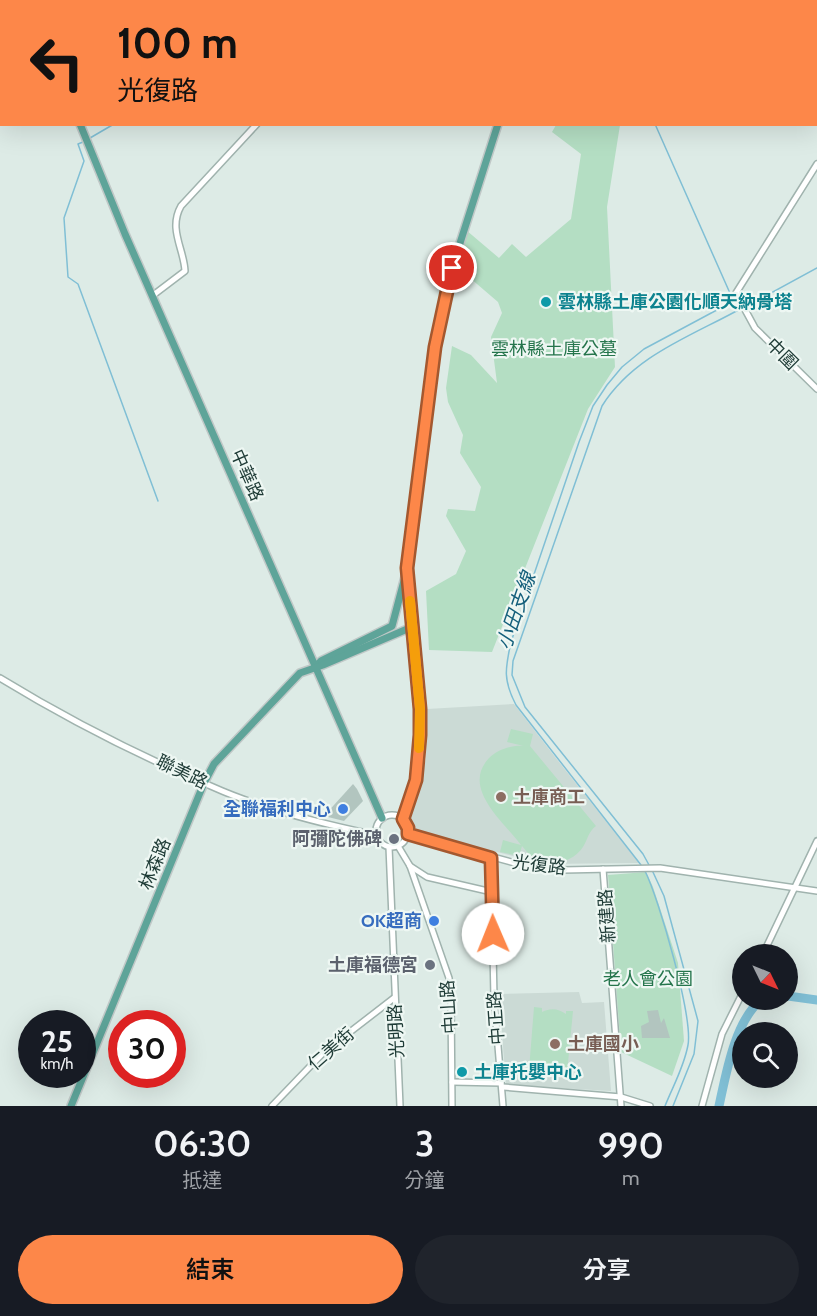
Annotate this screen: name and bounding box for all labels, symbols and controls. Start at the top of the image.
text: 100 m [117,17,238,69]
icon: left [18,24,96,102]
text: 光復路 [117,74,198,107]
pin [426,242,477,293]
icon: arrive [435,251,468,284]
place label: 雲林縣土庫公園化順天納骨塔 [558,291,792,313]
marker: 雲林縣土庫公園化順天納骨塔 [539,295,553,309]
street label: 中圍 [761,333,803,375]
park label: 雲林縣土庫公墓 [491,338,617,360]
street label: 中華路 [226,446,268,504]
water label: 小田支線 [492,567,541,653]
street label: 聯美路 [153,750,211,794]
place label: 土庫商工 [513,786,585,808]
marker: 土庫商工 [494,790,508,804]
place label: 全聯福利中心 [223,798,331,820]
marker: 全聯福利中心 [336,802,350,816]
place label: 阿彌陀佛碑 [292,828,382,850]
marker: 阿彌陀佛碑 [387,832,401,846]
street label: 林森路 [135,835,175,893]
street label: 光復路 [511,851,567,879]
street label: 新建路 [594,888,620,944]
position arrow [461,902,525,966]
place label: OK超商 [361,910,422,932]
marker: OK超商 [427,914,441,928]
north arrow [732,944,798,1010]
map controls [732,944,798,1088]
place label: 土庫福德宮 [328,954,418,976]
marker: 土庫福德宮 [423,958,437,972]
park label: 老人會公園 [603,968,693,990]
street label: 中山路 [436,979,462,1035]
street label: 中正路 [483,990,509,1046]
street label: 光明路 [384,1003,408,1059]
speed limit sign: 30 [108,1010,186,1088]
button: search [732,1022,798,1088]
text: 25 [41,1023,73,1060]
street label: 仁美街 [303,1023,359,1075]
place label: 土庫國小 [567,1033,639,1055]
marker: 土庫國小 [548,1037,562,1051]
text: km/h [41,1055,73,1073]
place label: 土庫托嬰中心 [474,1061,582,1083]
marker: 土庫托嬰中心 [455,1065,469,1079]
text: 06:30 [153,1121,251,1165]
text: 3 [415,1121,434,1165]
text: 990 [598,1123,664,1167]
text: m [622,1166,640,1190]
text: 抵達 [182,1168,222,1192]
text: 分鐘 [405,1168,445,1192]
button: 結束 [18,1235,403,1304]
button: 分享 [415,1235,799,1304]

